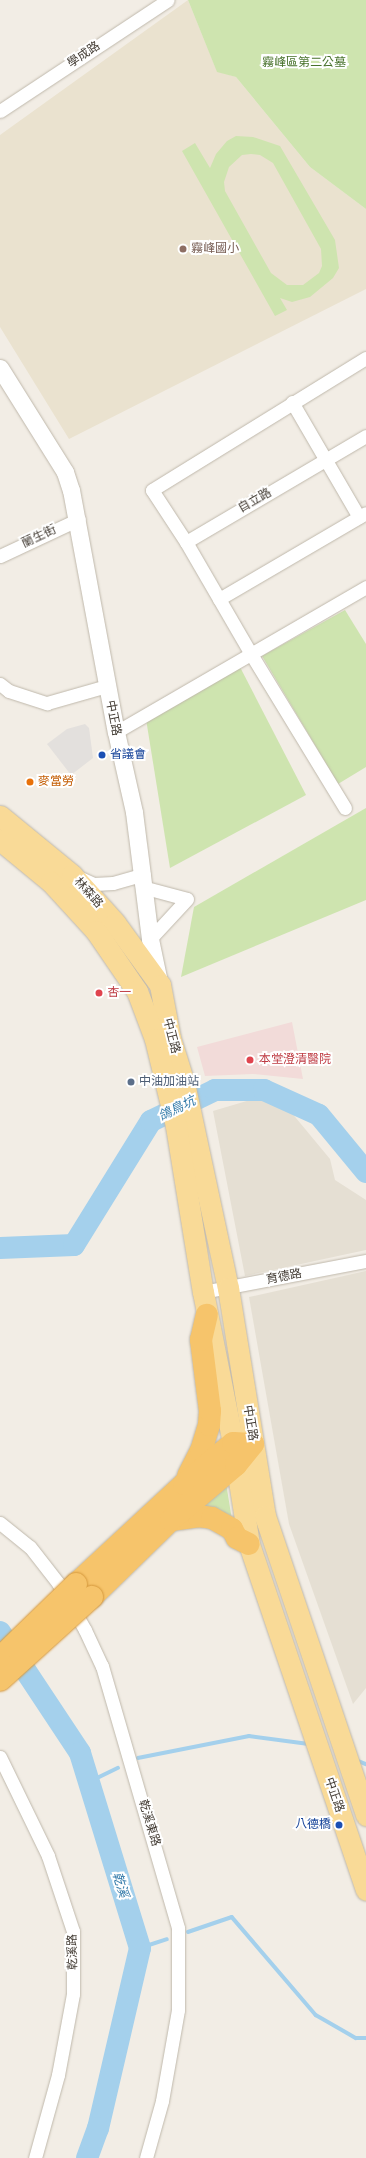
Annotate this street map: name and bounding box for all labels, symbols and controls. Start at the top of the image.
street label: 學成路 [65,39,103,71]
park label: 霧峰區第二公墓 [262,56,346,70]
place label: 霧峰國小 [191,242,239,256]
marker: 霧峰國小 [178,244,188,254]
street label: 自立路 [236,486,274,516]
street label: 蘭生街 [20,523,58,551]
street label: 中正路 [102,699,124,737]
place label: 省議會 [110,748,146,762]
marker: 省議會 [97,750,107,760]
place label: 麥當勞 [38,775,74,789]
marker: 麥當勞 [25,777,35,787]
street label: 林森路 [71,875,105,911]
place label: 杏一 [107,986,131,1000]
marker: 杏一 [94,988,104,998]
street label: 中正路 [160,1017,182,1055]
place label: 本堂澄清醫院 [259,1053,331,1067]
marker: 本堂澄清醫院 [244,1054,256,1066]
place label: 中油加油站 [139,1075,199,1089]
marker: 中油加油站 [126,1077,136,1087]
water label: 鴿鳥坑 [156,1093,198,1125]
street label: 育德路 [265,1266,303,1288]
street label: 中正路 [240,1404,260,1442]
street label: 中正路 [321,1776,347,1814]
street label: 乾溪東路 [135,1798,163,1848]
place label: 八德橋 [295,1818,331,1832]
marker: 八德橋 [334,1820,344,1830]
water label: 乾溪 [109,1870,131,1900]
street label: 乾溪路 [65,1934,81,1970]

